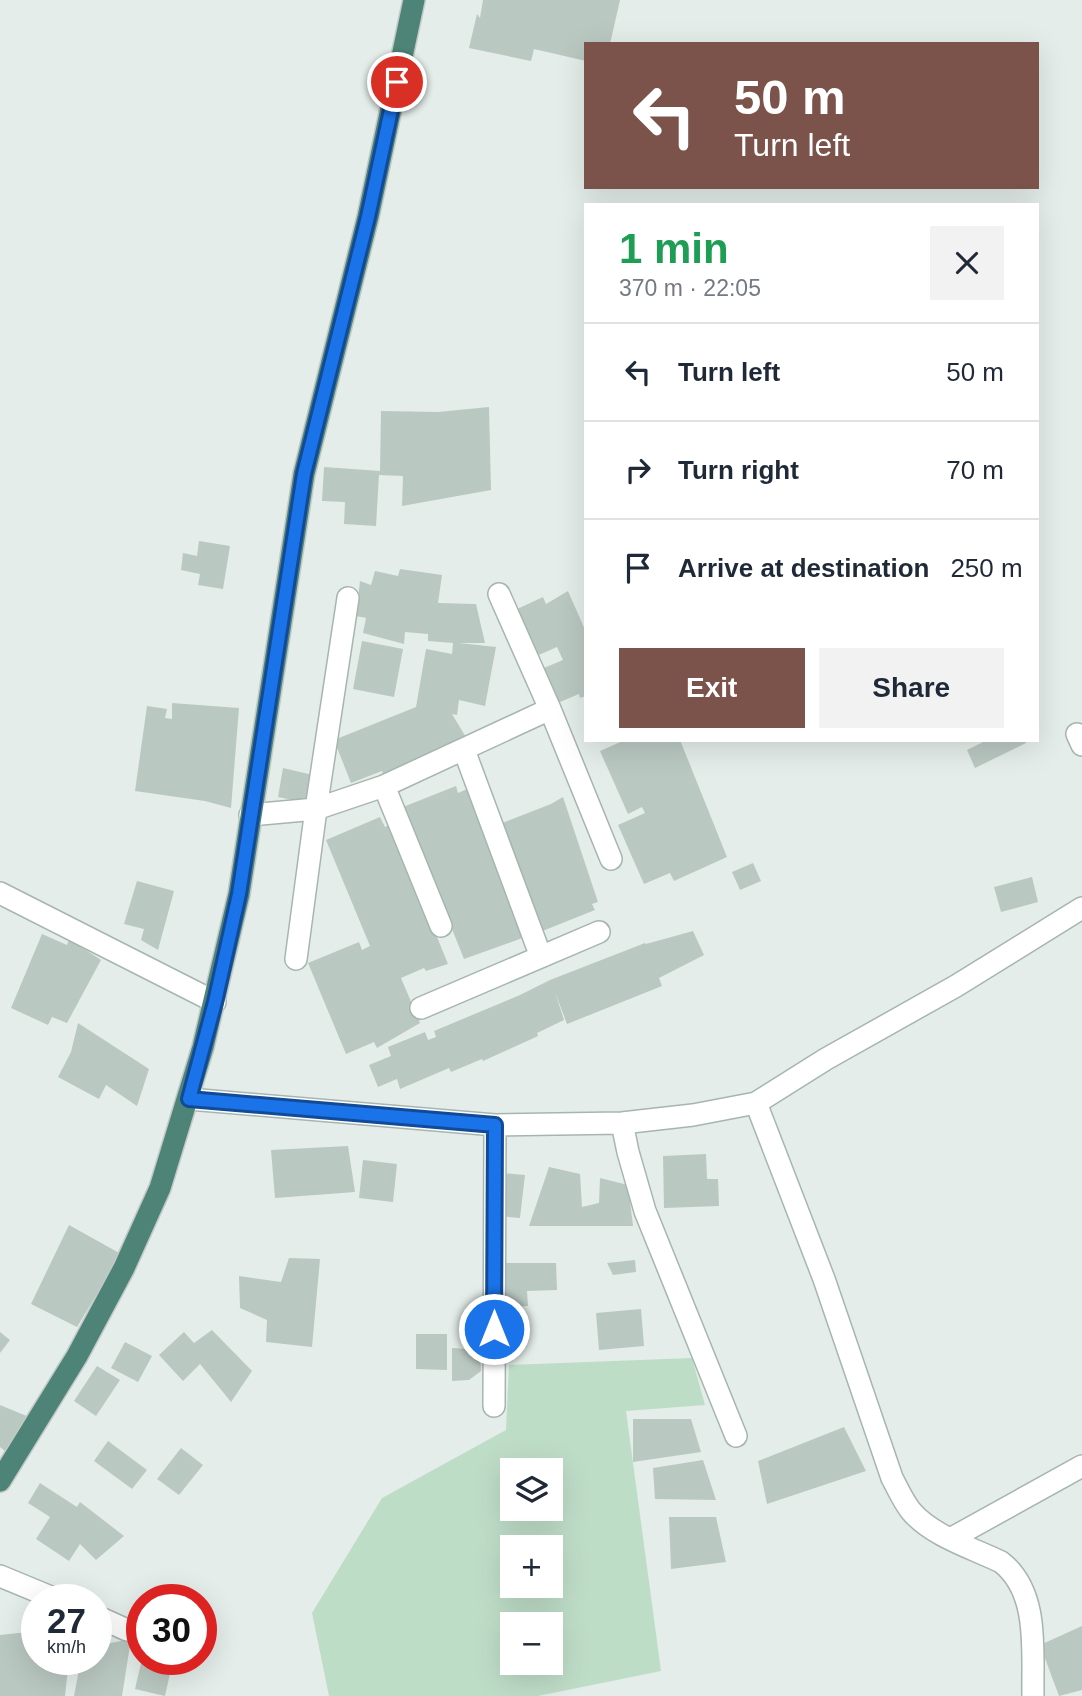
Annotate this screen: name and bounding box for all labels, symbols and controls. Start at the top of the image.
pin [367,52,427,112]
icon: arrive [378,63,416,101]
icon: left [619,70,710,161]
text: 50 m [734,70,846,124]
text: Turn left [734,127,850,163]
text: 1 min [619,225,729,272]
button: close [930,226,1004,300]
text: 370 m · 22:05 [619,275,761,301]
icon: left [619,353,657,391]
text: Turn left [678,357,780,387]
text: 50 m [946,357,1004,387]
icon: right [619,451,657,489]
text: Turn right [678,455,799,485]
text: 70 m [946,455,1004,485]
icon: arrive [619,549,657,587]
text: Arrive at destination [678,553,929,583]
text: 250 m [950,553,1023,583]
button: Exit [619,648,805,728]
button: Share [819,648,1004,728]
position arrow [457,1292,531,1366]
map controls [500,1458,563,1675]
button: layers [500,1458,563,1521]
button: + [500,1535,563,1598]
speed limit sign: 30 [126,1584,217,1675]
text: 27 [47,1601,86,1640]
button: − [500,1612,563,1675]
text: km/h [47,1637,86,1657]

